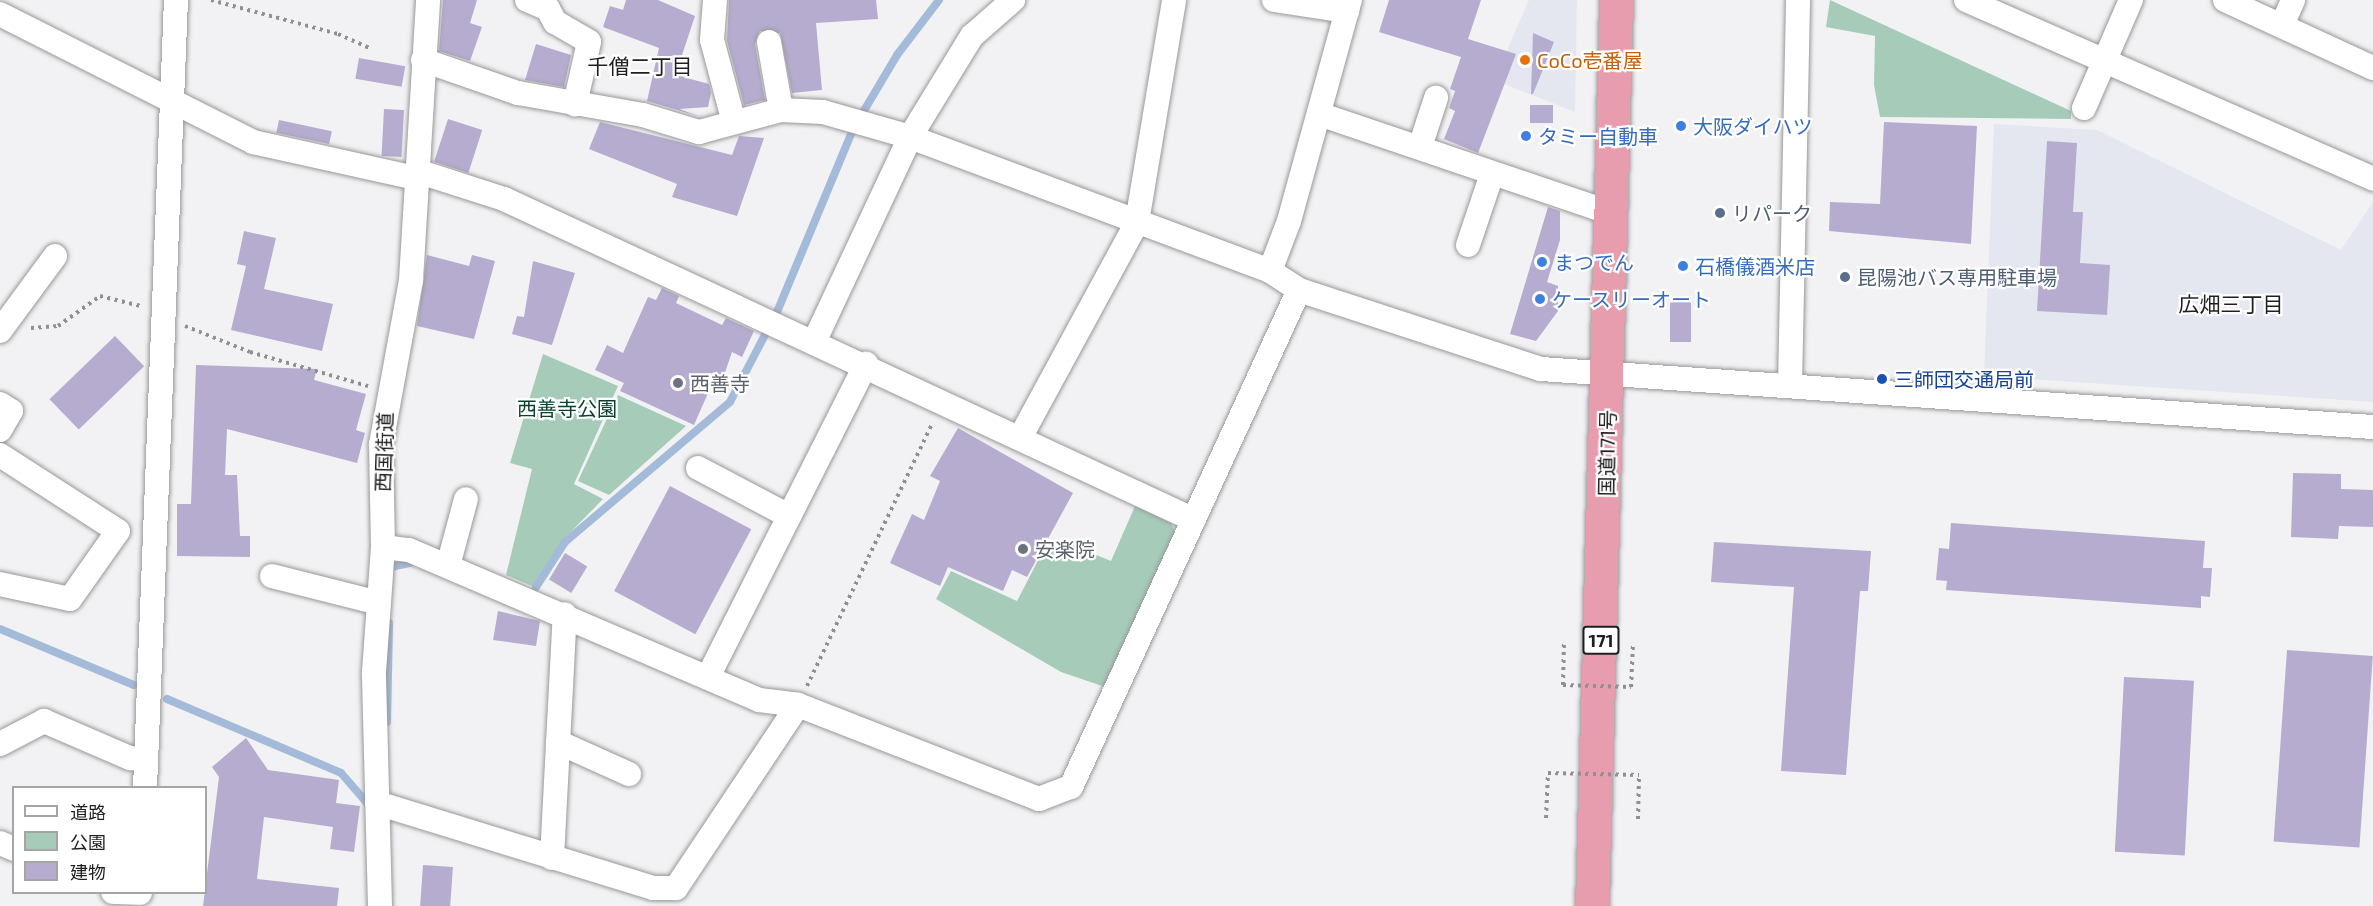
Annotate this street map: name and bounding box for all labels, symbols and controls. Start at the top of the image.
place label: CoCo壱番屋 [1537,48,1643,72]
district label: 千僧二丁目 [588,53,692,79]
marker: CoCo壱番屋 [1518,53,1532,67]
place label: 大阪ダイハツ [1693,114,1813,138]
marker: 大阪ダイハツ [1674,119,1688,133]
place label: タミー自動車 [1538,124,1658,148]
marker: タミー自動車 [1519,129,1533,143]
place label: リパーク [1732,201,1812,225]
marker: リパーク [1713,206,1727,220]
place label: まつでん [1554,250,1634,274]
place label: 石橋儀酒米店 [1695,254,1815,278]
marker: まつでん [1535,255,1549,269]
marker: 石橋儀酒米店 [1676,259,1690,273]
place label: 昆陽池バス専用駐車場 [1857,265,2057,289]
marker: 昆陽池バス専用駐車場 [1838,270,1852,284]
place label: ケースリーオート [1552,287,1712,311]
district label: 広畑三丁目 [2179,291,2283,317]
marker: ケースリーオート [1533,292,1547,306]
place label: 三師団交通局前 [1894,367,2034,391]
place label: 西善寺 [690,371,750,395]
marker: 三師団交通局前 [1875,372,1889,386]
marker: 西善寺 [671,376,685,390]
park label: 西善寺公園 [517,396,617,420]
street label: 国道171号 [1594,410,1620,496]
street label: 西国街道 [371,412,397,492]
place label: 安楽院 [1035,537,1095,561]
marker: 安楽院 [1016,542,1030,556]
road number: 171 [1582,625,1620,655]
legend [12,786,207,894]
text: 道路 [70,801,106,823]
text: 公園 [70,831,106,853]
text: 建物 [70,861,106,883]

